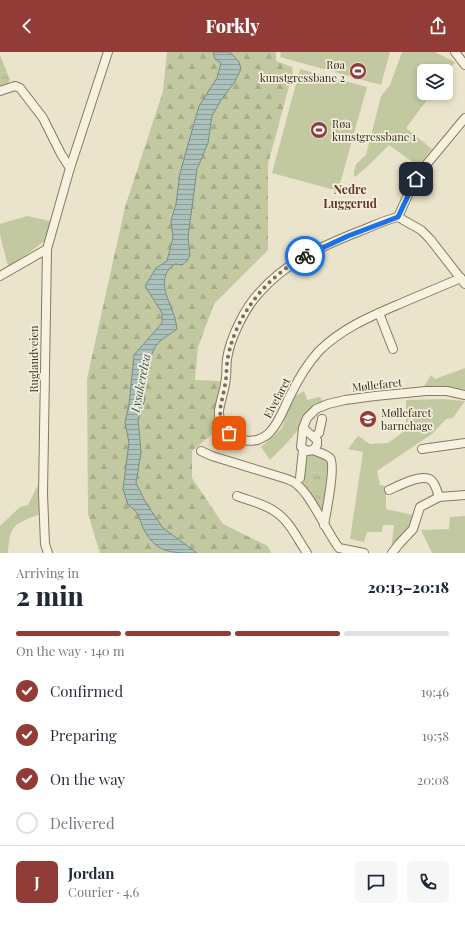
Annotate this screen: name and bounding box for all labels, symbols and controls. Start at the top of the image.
text: Forkly [205,14,260,38]
icon: back [16,15,38,37]
icon: share [427,15,449,37]
place label: Røa kunstgressbane 2 [260,57,346,85]
sports icon: Røa kunstgressbane 2 [348,61,368,81]
map controls [417,64,453,100]
button: layers [417,64,453,100]
place label: Røa kunstgressbane 1 [332,116,416,144]
sports icon: Røa kunstgressbane 1 [309,120,329,140]
pin [399,162,433,196]
icon: home [405,168,427,190]
district label: Nedre Luggerud [323,181,377,211]
courier [285,236,325,276]
icon: bike [294,245,316,267]
street label: Ruglandveien [26,325,41,393]
water label: Lysakerelva [126,352,154,415]
street label: Møllefaret [351,374,403,395]
street label: Elvefaret [260,375,294,421]
place label: Møllefaret barnehage [381,405,433,433]
school or university icon: Møllefaret barnehage [358,409,378,429]
pin [212,416,246,450]
icon: bag [218,422,240,444]
text: Arriving in [16,564,79,581]
text: 20:13–20:18 [367,577,449,597]
text: 2 min [16,578,84,613]
text: On the way · 140 m [16,642,124,659]
icon: check [16,680,38,702]
text: Confirmed [50,681,123,701]
text: 19:46 [421,683,449,700]
icon: check [16,724,38,746]
text: Preparing [50,725,117,745]
text: 19:58 [422,727,449,744]
icon: check [16,768,38,790]
text: On the way [50,769,125,789]
text: 20:08 [417,771,449,788]
text: Delivered [50,813,115,833]
button: chat [355,861,397,903]
button: phone [407,861,449,903]
text: Jordan [68,863,114,883]
text: J [34,872,40,892]
text: Courier · 4.6 [68,883,139,900]

